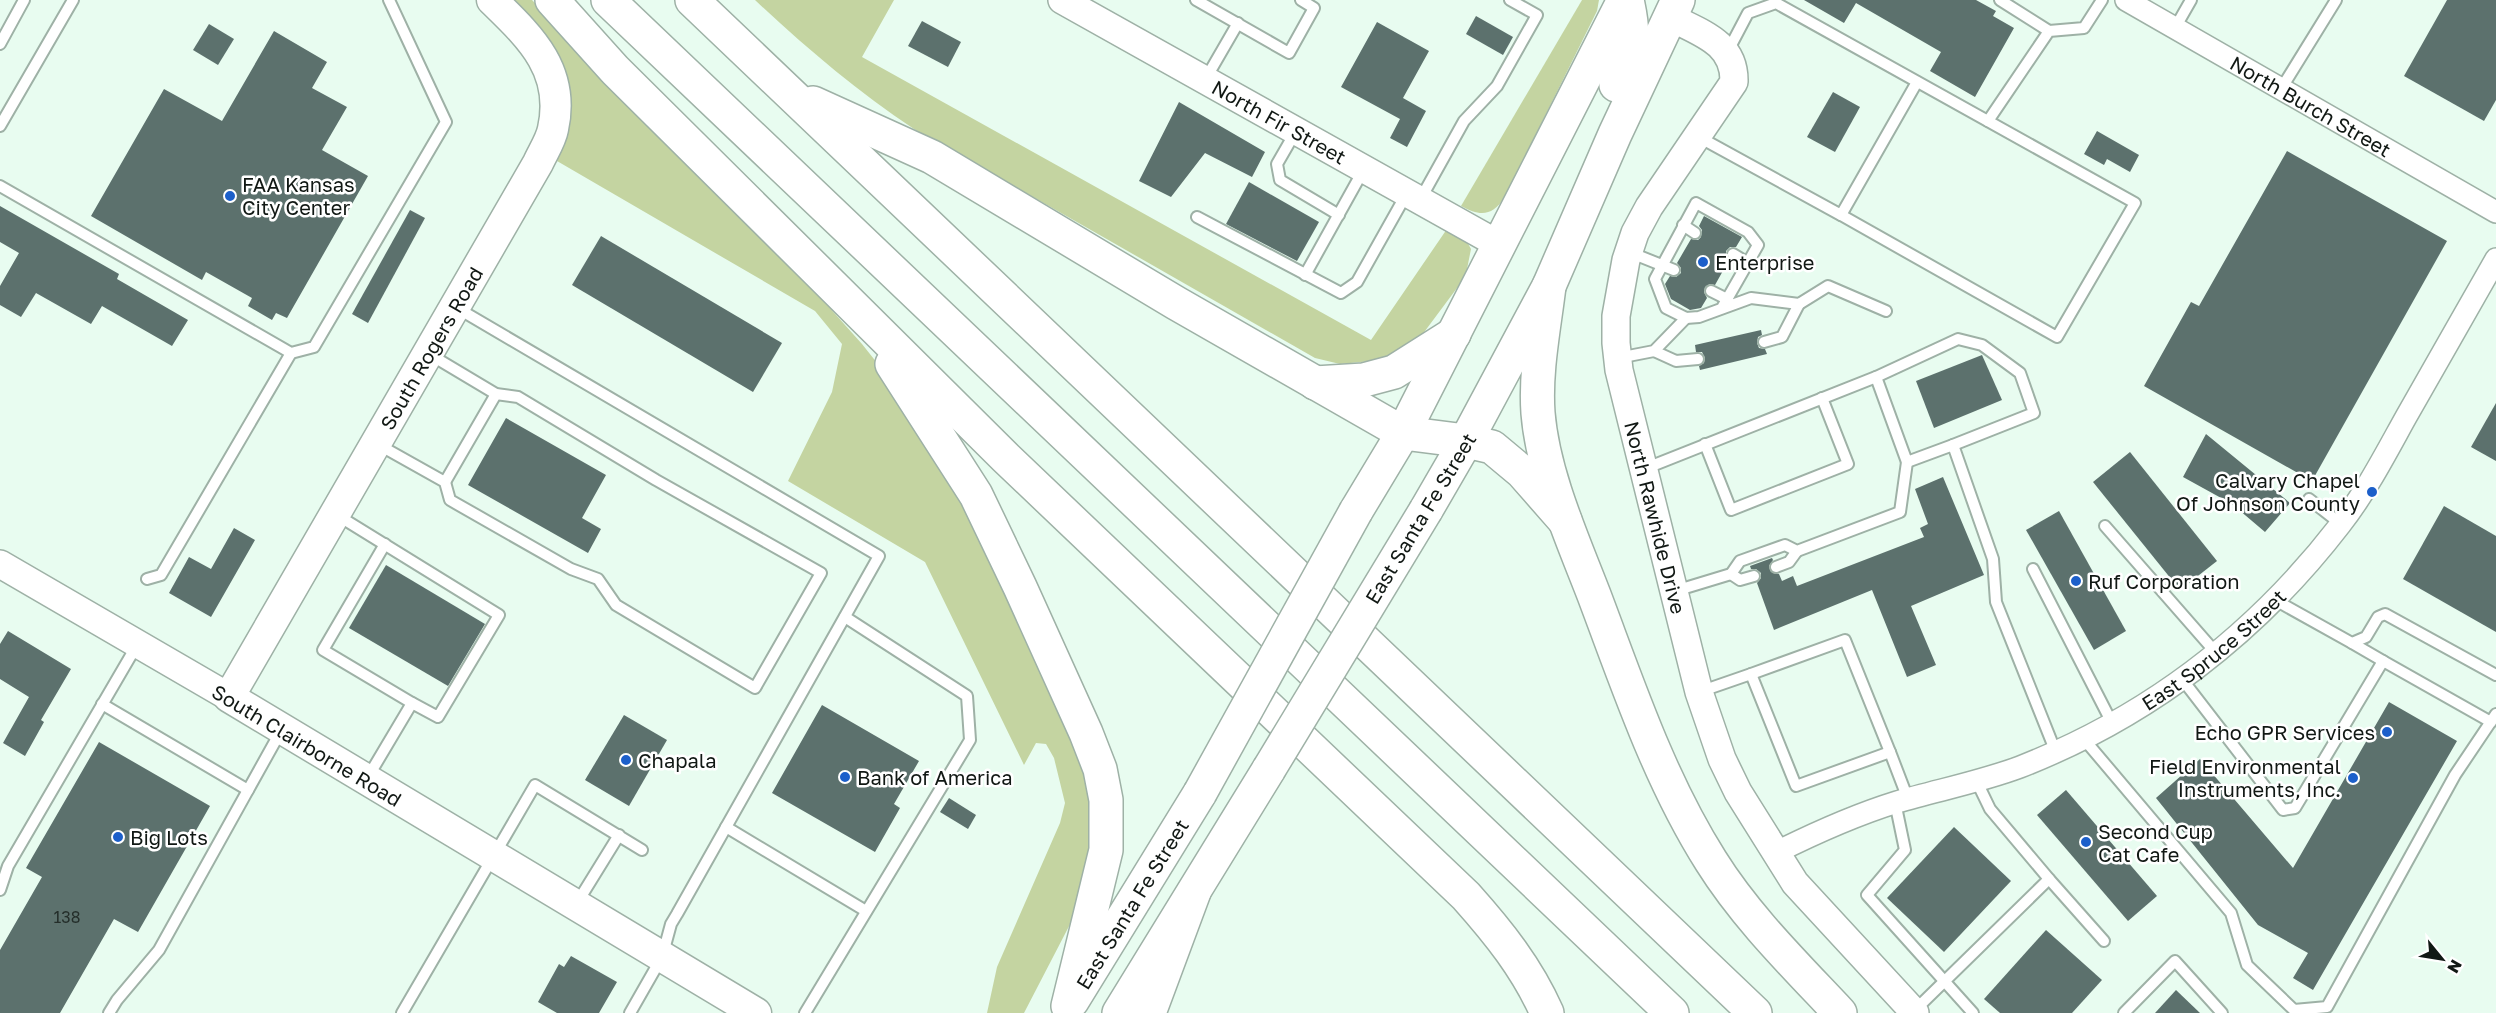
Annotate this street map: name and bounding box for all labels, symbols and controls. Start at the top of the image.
street label: North Burch Street [2226,50,2395,161]
street label: North Fir Street [1208,74,1351,169]
place label: FAA Kansas City Center [242,172,355,219]
marker: FAA Kansas City Center [223,189,237,203]
place label: Enterprise [1715,250,1814,274]
marker: Enterprise [1696,255,1710,269]
street label: South Rogers Road [375,262,487,434]
street label: North Rawhide Drive [1620,419,1691,616]
street label: East Santa Fe Street [1360,428,1480,608]
place label: Calvary Chapel Of Johnson County [2176,468,2360,515]
marker: Calvary Chapel Of Johnson County [2365,485,2379,499]
place label: Ruf Corporation [2088,569,2240,593]
marker: Ruf Corporation [2069,574,2083,588]
street label: East Spruce Street [2137,584,2290,715]
street label: South Clairborne Road [208,679,406,811]
place label: Echo GPR Services [2195,720,2375,744]
marker: Echo GPR Services [2380,725,2394,739]
place label: Chapala [638,748,717,772]
marker: Chapala [619,753,633,767]
place label: Field Environmental Instruments, Inc. [2149,754,2341,801]
place label: Bank of America [857,765,1012,789]
marker: Bank of America [838,770,852,784]
marker: Field Environmental Instruments, Inc. [2346,771,2360,785]
street label: East Santa Fe Street [1070,815,1193,993]
place label: Second Cup Cat Cafe [2098,819,2213,866]
place label: Big Lots [130,825,208,849]
marker: Big Lots [111,830,125,844]
marker: Second Cup Cat Cafe [2079,835,2093,849]
house number: 138 [54,907,80,927]
north arrow [2412,929,2472,989]
text: N [2443,956,2467,977]

